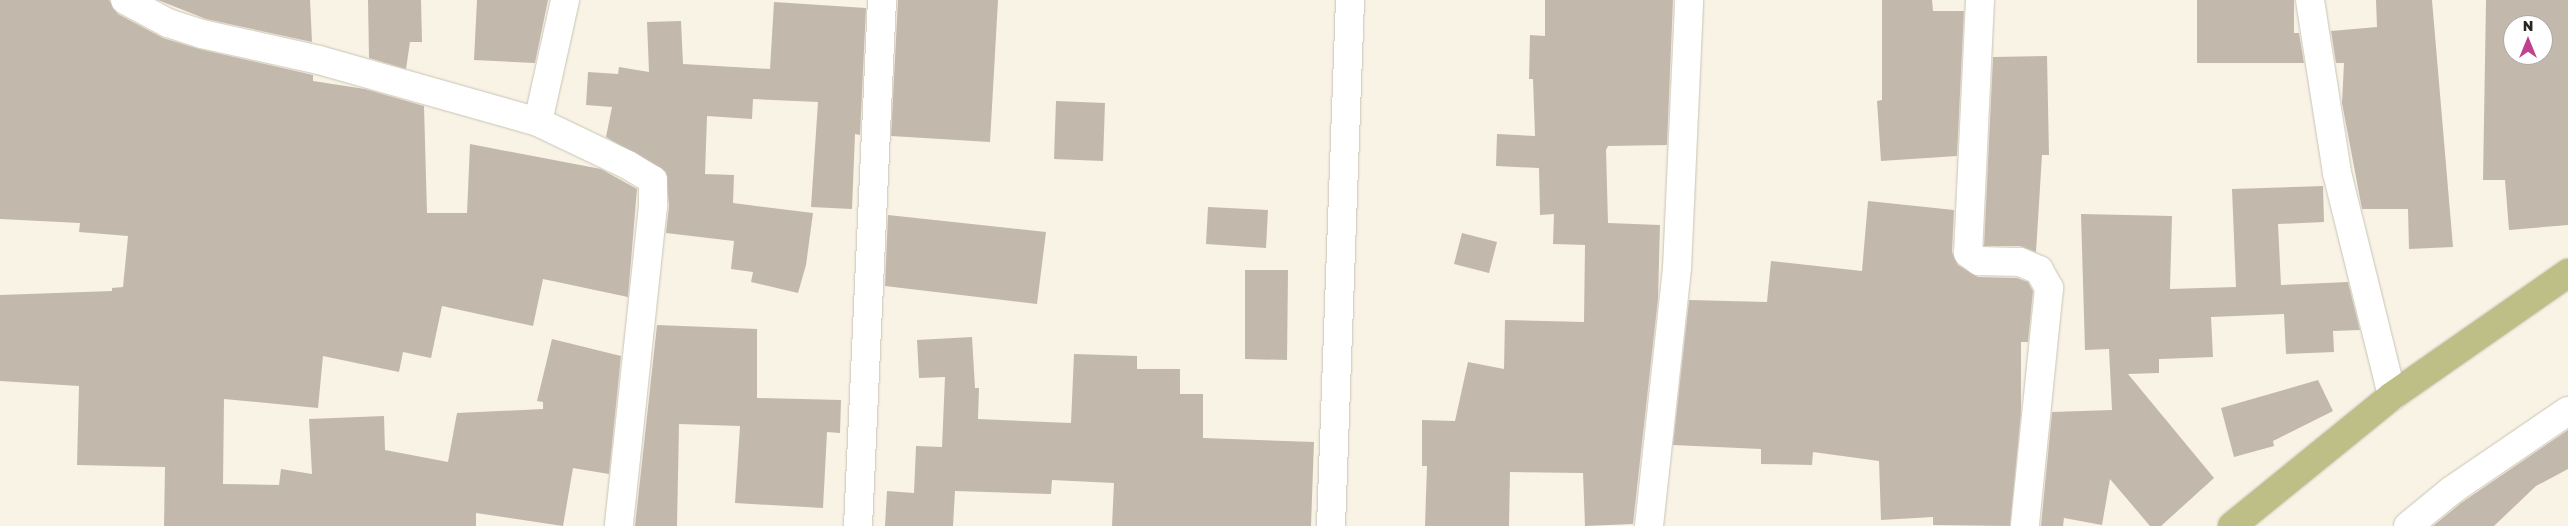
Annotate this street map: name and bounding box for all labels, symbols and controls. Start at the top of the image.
north arrow [2503,15,2553,65]
text: N [2523,17,2533,34]

